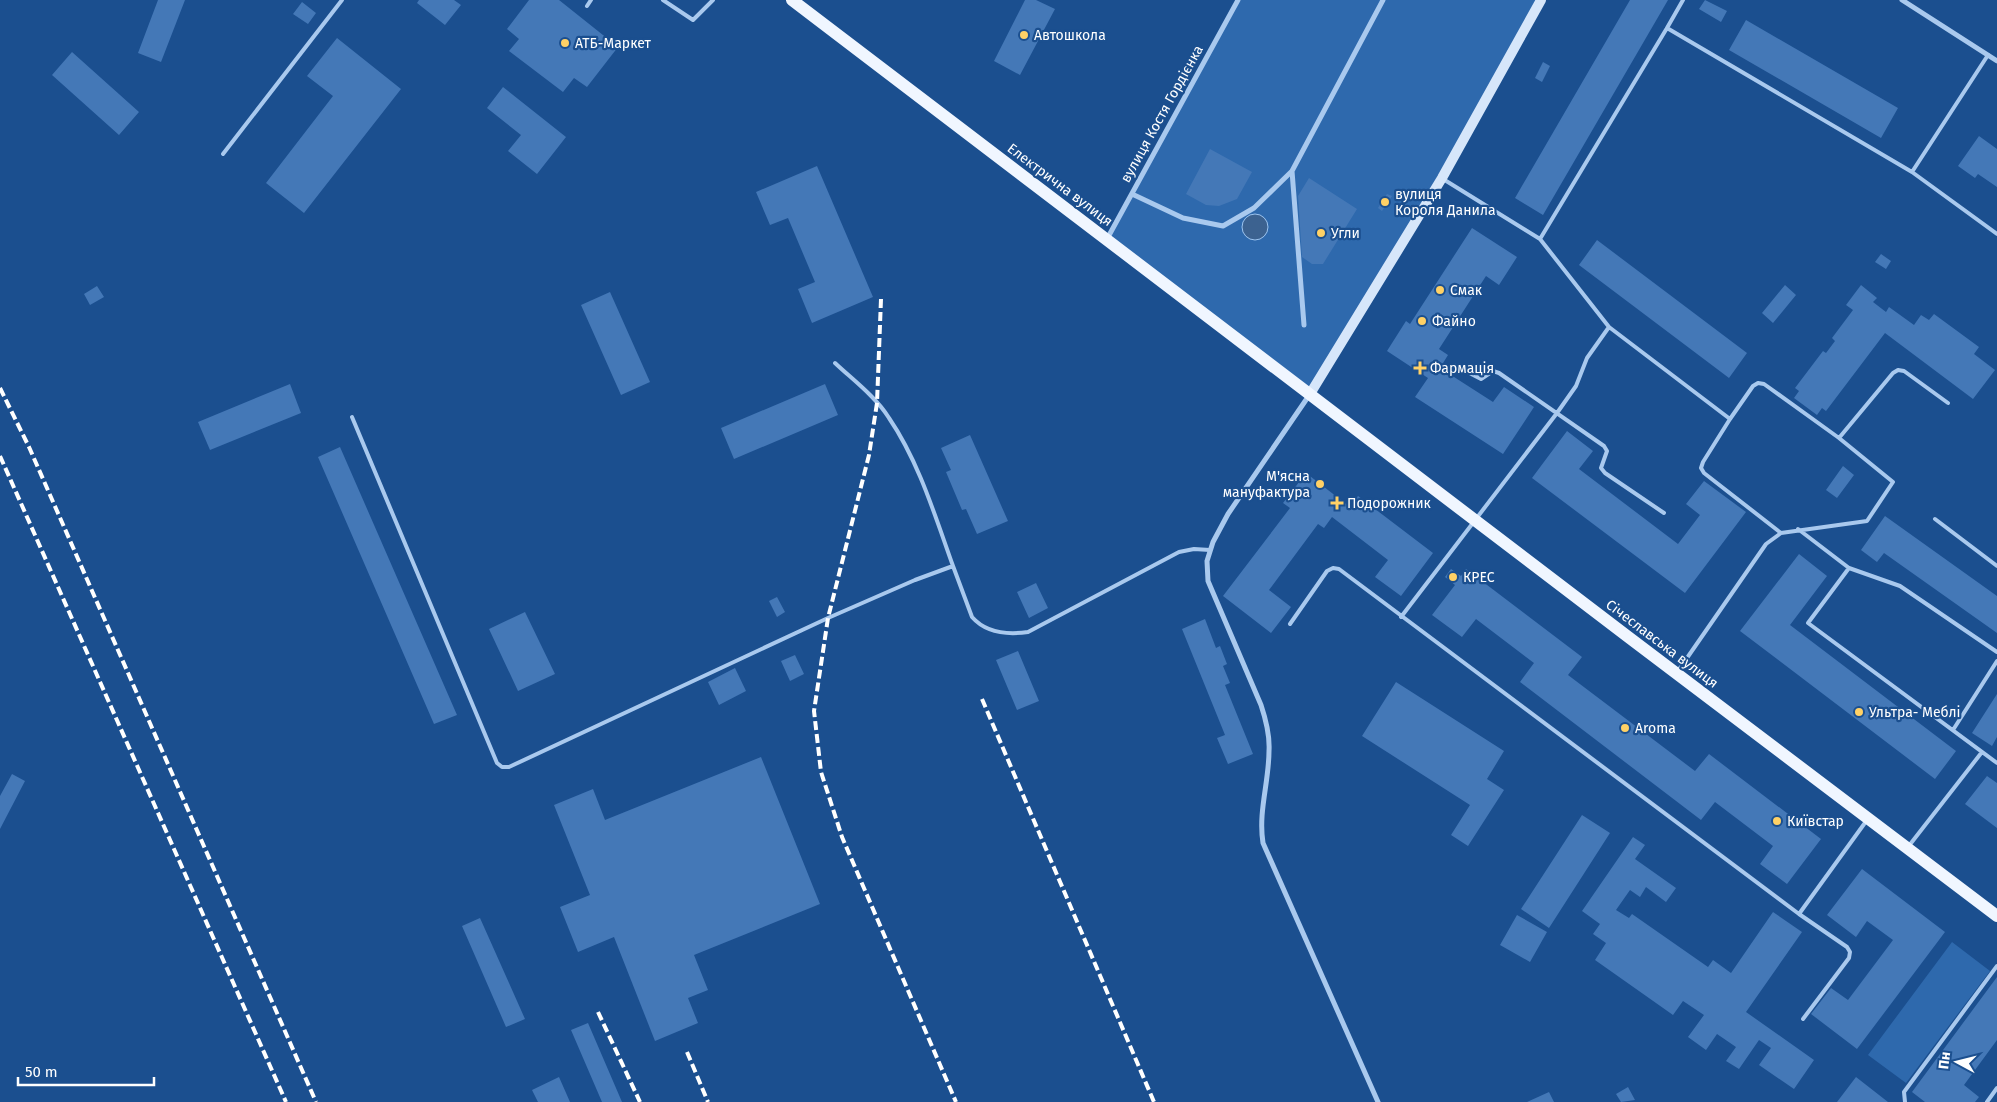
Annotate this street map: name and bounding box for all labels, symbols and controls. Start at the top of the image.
place label: Автошкола [1034,27,1106,44]
marker: Автошкола [1018,29,1030,41]
place label: АТБ-Маркет [575,35,652,52]
marker: АТБ-Маркет [559,37,571,49]
street label: вулиця Костя Гордієнка [1117,42,1207,186]
street label: Електрична вулиця [1004,140,1116,230]
place label: вулиця Короля Данила [1395,186,1496,219]
marker: вулиця Короля Данила [1379,196,1391,208]
place label: Угли [1331,225,1360,242]
marker: Угли [1315,227,1327,239]
place label: Смак [1450,282,1483,299]
marker: Смак [1434,284,1446,296]
place label: Файно [1432,313,1476,330]
marker: Файно [1416,315,1428,327]
place label: Фармація [1430,360,1494,377]
marker: Фармація [1414,362,1426,374]
place label: М'ясна мануфактура [1223,468,1310,501]
marker: М'ясна мануфактура [1314,478,1326,490]
place label: Подорожник [1347,495,1432,512]
marker: Подорожник [1331,497,1343,509]
place label: КРЕС [1463,569,1495,586]
marker: КРЕС [1447,571,1459,583]
street label: Січеславська вулиця [1602,596,1722,692]
place label: Ультра- Меблі [1869,704,1961,721]
marker: Ультра- Меблі [1853,706,1865,718]
place label: Aroma [1635,720,1676,737]
marker: Aroma [1619,722,1631,734]
place label: Київстар [1787,813,1844,830]
marker: Київстар [1771,815,1783,827]
north arrow [1932,1037,1982,1087]
text: Пн [1935,1051,1954,1070]
scale bar [18,1054,154,1086]
text: 50 m [25,1063,58,1081]

